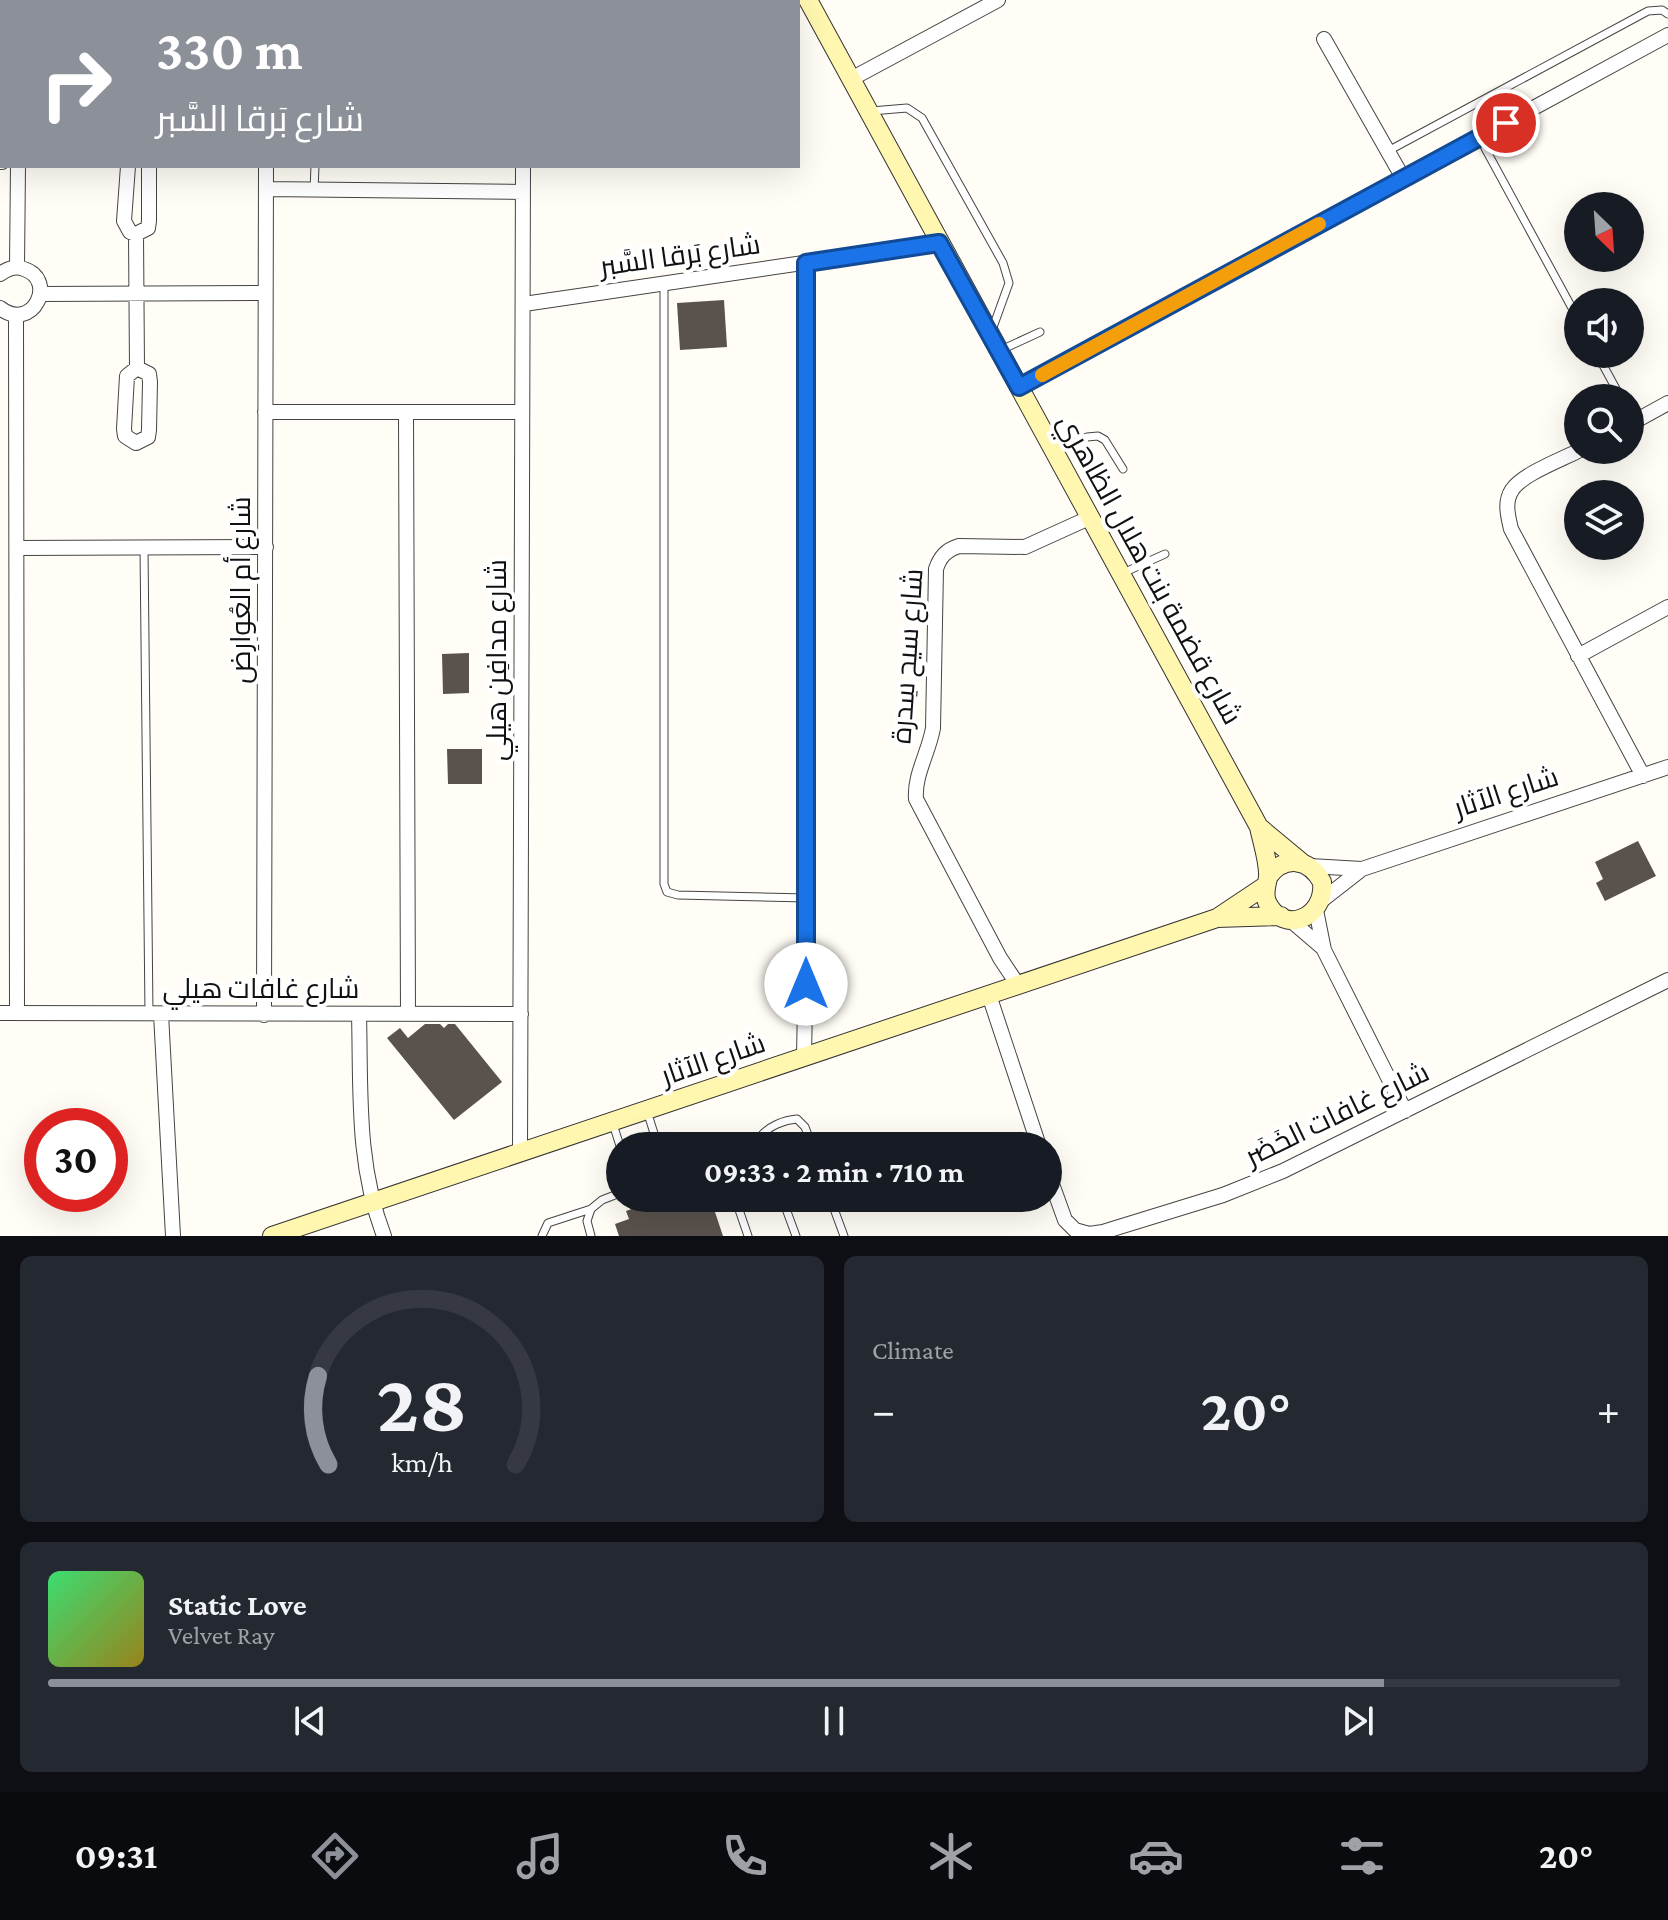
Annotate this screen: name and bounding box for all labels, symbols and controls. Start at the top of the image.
text: 330 m [156,19,303,81]
icon: right [24,32,128,136]
pin [1472,89,1540,157]
text: شارع بَرقا السَّبر [156,99,364,139]
icon: arrive [1484,101,1528,145]
north arrow [1564,192,1644,272]
map controls [1564,192,1644,560]
street label: شارع بَرقا السَّبر [596,228,763,285]
button: sound [1564,288,1644,368]
button: search [1564,384,1644,464]
street label: شارع قضمة بنت هلال الظاهري [1046,409,1248,732]
button: layers [1564,480,1644,560]
street label: شارع أم العُوارِض [223,496,260,684]
street label: شارع مدافِن هيلي [481,559,518,761]
street label: شارع سيح سِدرة [885,567,932,745]
street label: شارع الآثار [1448,761,1563,827]
position arrow [764,942,848,1026]
street label: شارع غافات هيلي [163,973,359,1010]
street label: شارع الآثار [655,1027,770,1095]
street label: شارع غافات الخَضَر [1238,1056,1435,1175]
speed limit sign: 30 [24,1108,128,1212]
text: 09:33 · 2 min · 710 m [704,1155,964,1188]
text: Climate [872,1336,954,1365]
text: 28 [377,1356,467,1449]
text: 20° [1201,1376,1291,1443]
text: − [872,1386,895,1434]
text: + [1597,1386,1620,1434]
text: km/h [391,1446,453,1478]
text: Static Love [168,1588,307,1621]
text: Velvet Ray [168,1621,275,1650]
icon: previous [288,1699,332,1743]
icon: pause [812,1699,856,1743]
icon: next [1336,1699,1380,1743]
icon: directions [307,1828,363,1884]
icon: music [512,1828,568,1884]
icon: phone [717,1828,773,1884]
icon: climate [923,1828,979,1884]
icon: car [1128,1828,1184,1884]
icon: filters [1334,1828,1390,1884]
text: 09:31 [75,1836,157,1876]
text: 20° [1539,1836,1593,1876]

